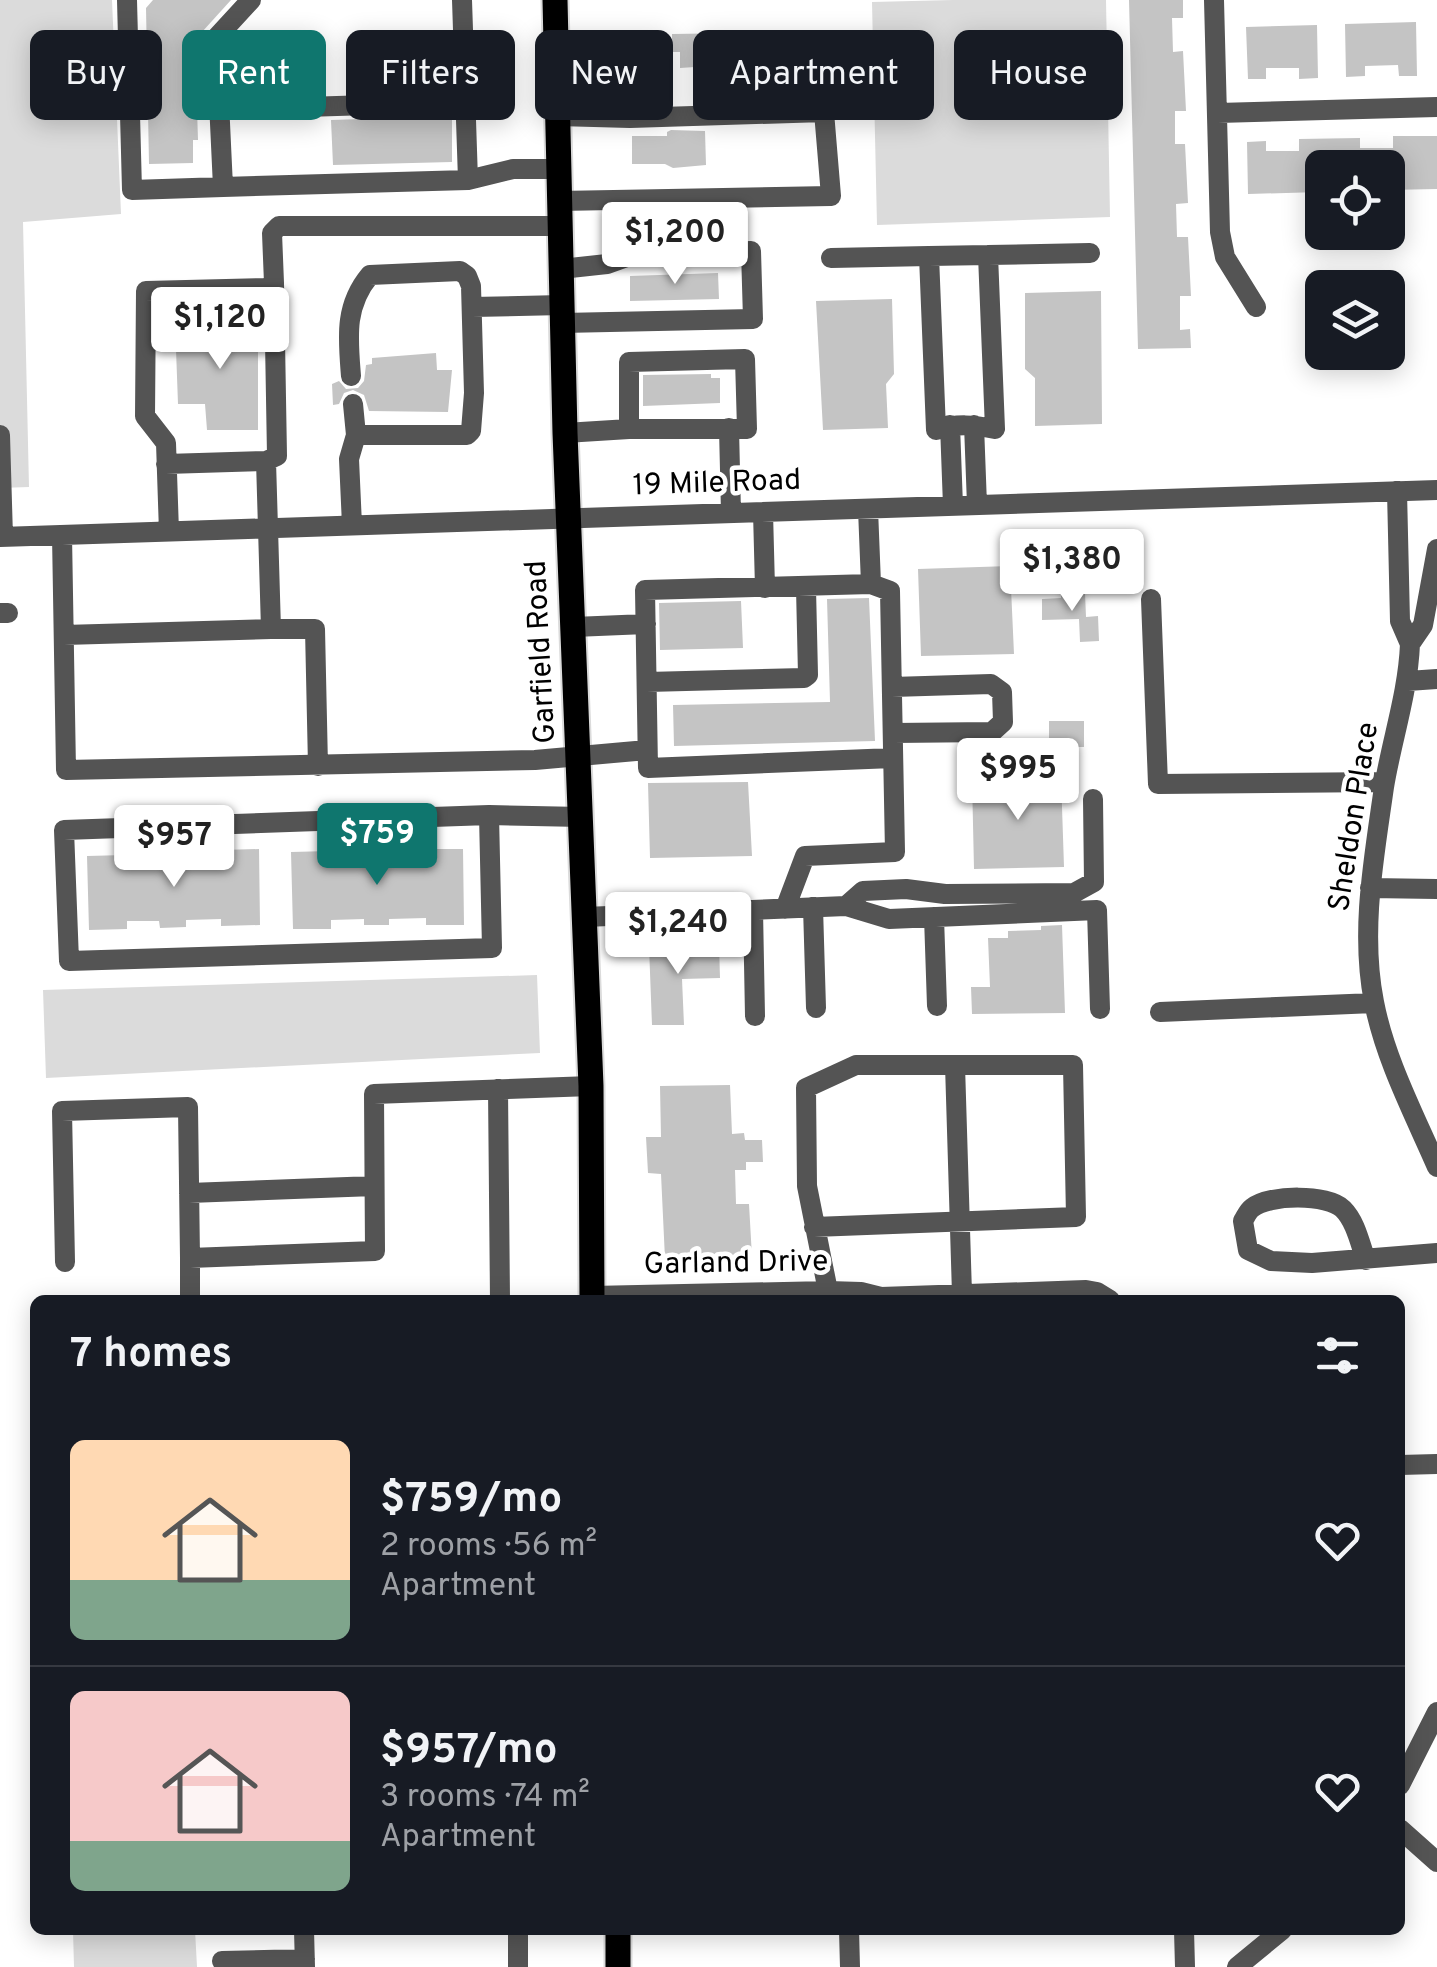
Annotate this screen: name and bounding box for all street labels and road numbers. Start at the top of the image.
street label: 19 Mile Road [632,463,802,505]
street label: Garfield Road [519,559,565,745]
street label: Sheldon Place [1322,720,1388,914]
street label: Garland Drive [643,1244,829,1284]

